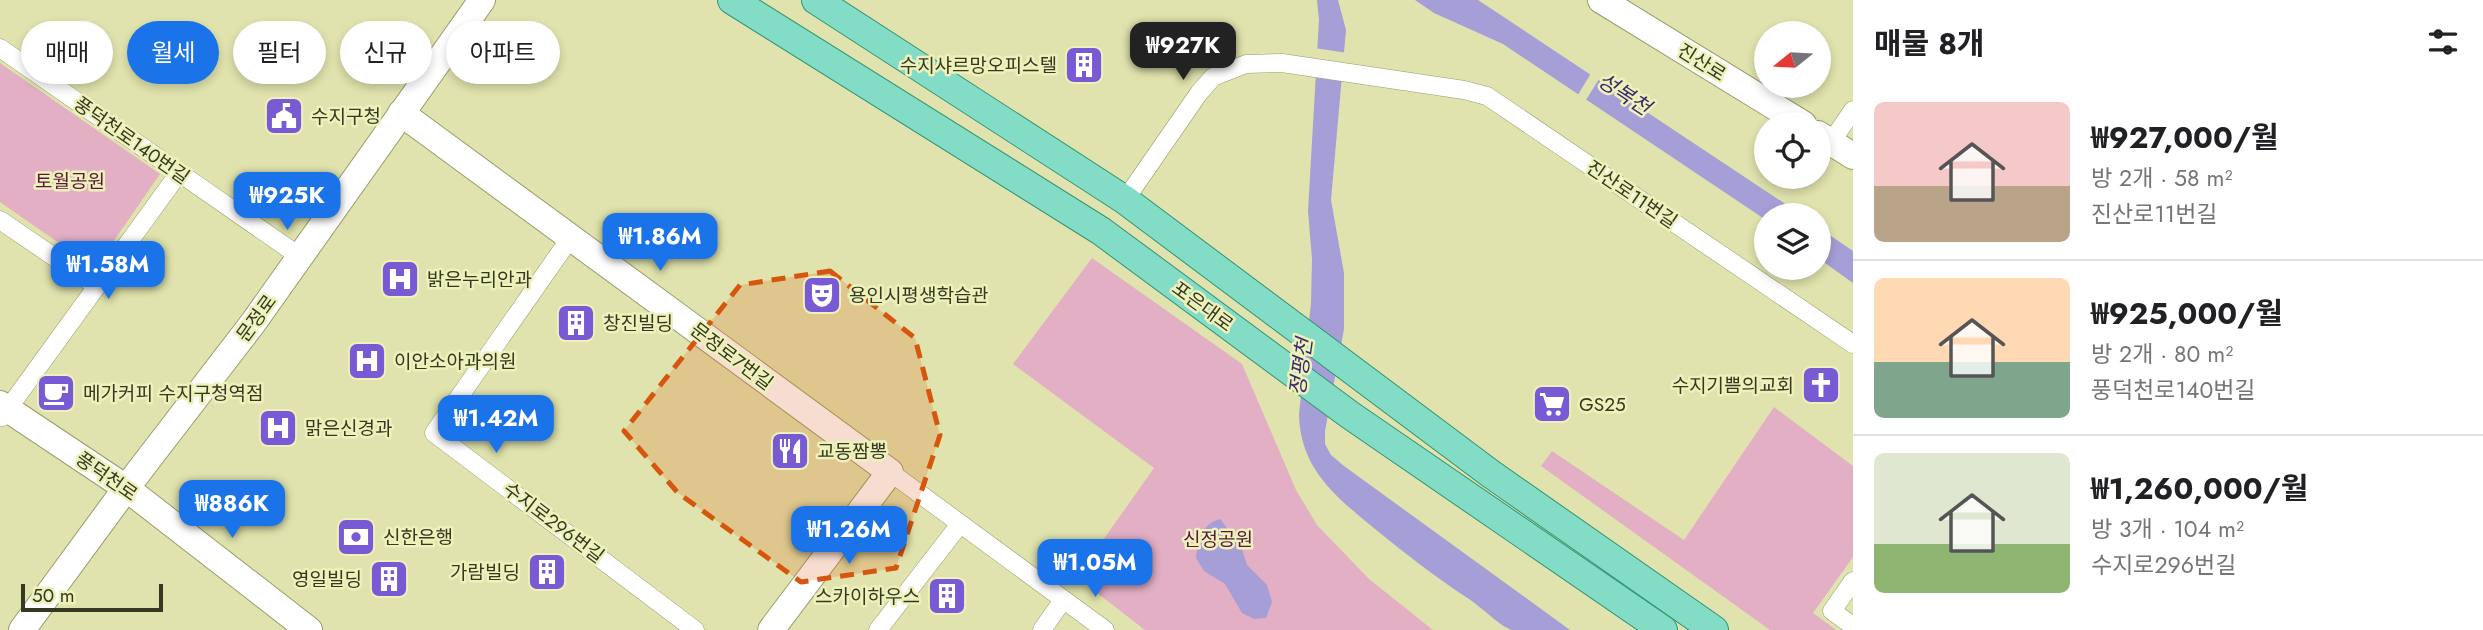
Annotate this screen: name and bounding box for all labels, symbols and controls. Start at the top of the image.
chip: 매매 [21,21,113,84]
chip: 월세 [127,21,219,84]
chip: 필터 [233,21,326,84]
chip: 신규 [340,21,432,84]
chip: 아파트 [446,21,560,84]
north arrow [1754,21,1830,98]
map controls [1754,21,1831,280]
pin: ₩927K [1134,22,1232,82]
text: 매물 8개 [1874,22,1985,65]
icon: filters [2424,23,2462,61]
text: ₩927K [1146,28,1220,62]
street label: 진산로 [1672,37,1731,88]
building icon: 수지샤르망오피스텔 [1063,44,1105,86]
place label: 수지샤르망오피스텔 [900,52,1057,79]
water label: 성복천 [1592,66,1659,124]
street label: 풍덕천로140번길 [68,90,195,190]
public building icon: 수지구청 [263,95,305,137]
place label: 수지구청 [311,103,381,130]
button: locate [1754,112,1831,189]
text: ₩927,000/월 [2091,116,2279,159]
icon: home [1930,130,2014,214]
street label: 진산로11번길 [1581,154,1683,235]
text: 방 2개 · 58 m² [2091,161,2232,195]
park label: 토월공원 [35,168,105,195]
pin: ₩925K [238,173,336,232]
text: ₩925K [250,178,324,212]
text: 진산로11번길 [2091,197,2218,231]
button: layers [1754,203,1831,280]
pin: ₩1.86M [603,214,717,273]
text: ₩1.86M [619,219,701,253]
pin: ₩1.58M [51,242,165,301]
text: ₩1.58M [67,247,149,281]
hospital icon: 밝은누리안과 [379,258,421,300]
place label: 밝은누리안과 [427,266,532,293]
theatre icon: 용인시평생학습관 [801,274,843,316]
street label: 포은대로 [1166,275,1239,338]
place label: 용인시평생학습관 [849,282,989,309]
street label: 문정로 [230,289,283,347]
text: ₩925,000/월 [2091,292,2283,335]
building icon: 창진빌딩 [555,302,597,344]
icon: home [1930,306,2014,390]
place label: 창진빌딩 [603,310,673,337]
street label: 문정로7번길 [685,316,779,396]
water label: 정평천 [1282,334,1320,398]
text: 방 2개 · 80 m² [2091,337,2233,371]
hospital icon: 이안소아과의원 [346,340,388,382]
place label: 이안소아과의원 [394,348,516,375]
church icon: 수지기쁨의교회 [1800,364,1842,406]
cafe icon: 메가커피 수지구청역점 [35,372,77,414]
place label: 수지기쁨의교회 [1672,372,1794,399]
text: 풍덕천로140번길 [2091,373,2256,407]
place label: 메가커피 수지구청역점 [83,380,264,407]
supermarket icon: GS25 [1531,383,1573,425]
place label: GS25 [1579,391,1626,418]
pin: ₩1.42M [439,396,553,455]
text: ₩1.42M [454,401,538,435]
hospital icon: 맑은신경과 [257,407,299,449]
place label: 맑은신경과 [305,415,392,442]
restaurant icon: 교동짬뽕 [769,430,811,472]
place label: 교동짬뽕 [817,438,887,465]
street label: 풍덕천로 [70,445,143,508]
text: ₩1,260,000/월 [2091,467,2308,510]
street label: 수지로296번길 [498,475,610,569]
pin: ₩886K [183,480,281,540]
icon: home [1930,481,2014,565]
text: ₩886K [195,486,269,520]
pin: ₩1.26M [792,506,906,566]
text: ₩1.26M [807,512,891,546]
text: 방 3개 · 104 m² [2091,512,2244,546]
bank icon: 신한은행 [335,516,377,558]
place label: 신한은행 [383,524,453,551]
park label: 신정공원 [1183,526,1253,553]
pin: ₩1.05M [1038,540,1152,599]
text: ₩1.05M [1053,545,1137,579]
text: 수지로296번길 [2091,548,2236,582]
building icon: 가람빌딩 [526,551,568,593]
building icon: 영일빌딩 [368,558,410,600]
place label: 가람빌딩 [450,559,520,586]
place label: 영일빌딩 [292,566,362,593]
building icon: 스카이하우스 [926,575,968,617]
scale bar [21,581,163,613]
text: 50 m [32,582,75,609]
place label: 스카이하우스 [815,583,920,610]

